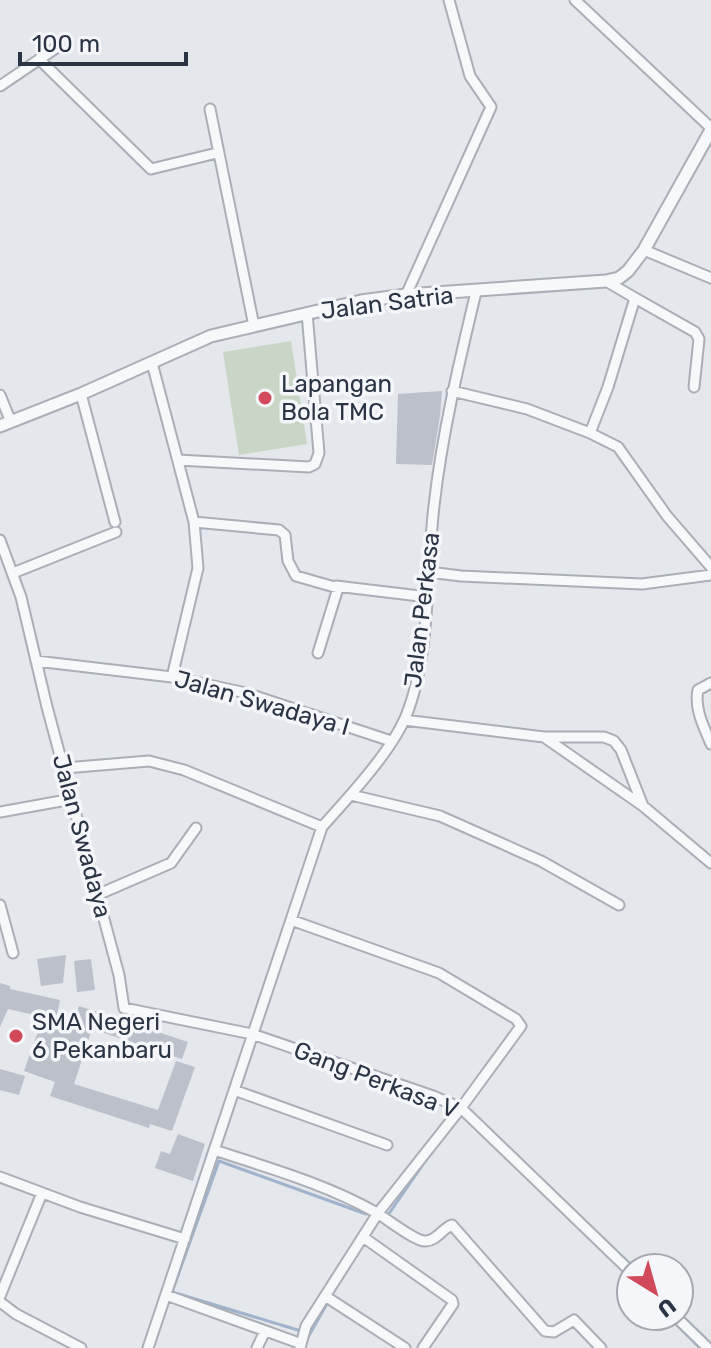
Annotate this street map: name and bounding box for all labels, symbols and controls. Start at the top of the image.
scale bar [20,16,186,66]
text: 100 m [32,30,100,58]
street label: Jalan Satria [319,281,455,325]
place label: Lapangan Bola TMC [281,370,392,426]
marker: Lapangan Bola TMC [256,389,274,407]
street label: Jalan Perkasa [399,531,445,689]
street label: Jalan Swadaya I [171,665,353,741]
street label: Jalan Swadaya [47,751,117,921]
place label: SMA Negeri 6 Pekanbaru [32,1008,172,1064]
marker: SMA Negeri 6 Pekanbaru [7,1027,25,1045]
street label: Gang Perkasa V [290,1036,462,1124]
north arrow [615,1252,695,1332]
text: U [652,1292,681,1323]

